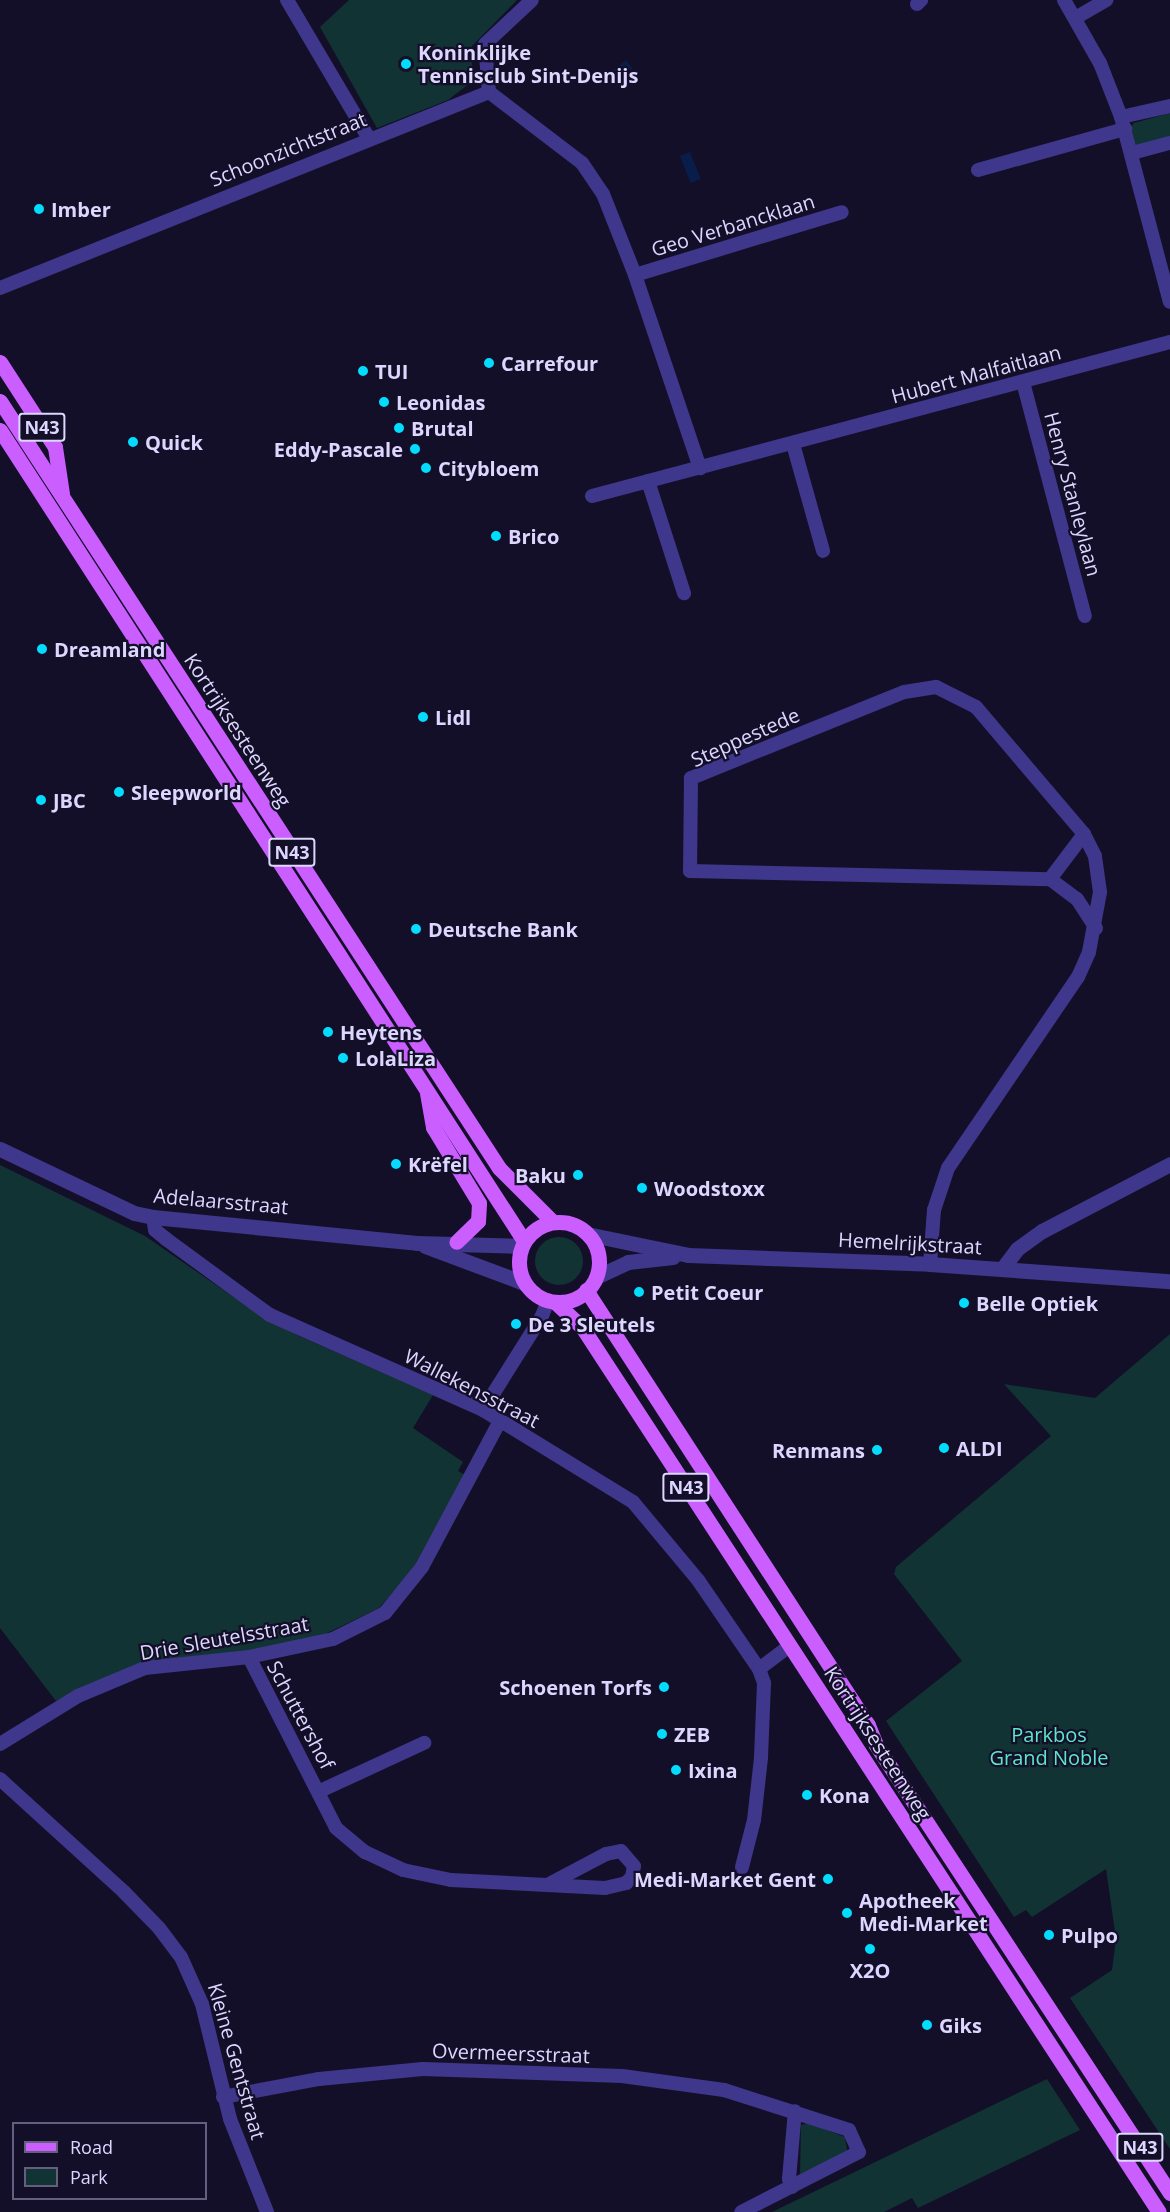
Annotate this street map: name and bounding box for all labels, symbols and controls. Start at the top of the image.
place label: Koninklijke Tennisclub Sint-Denijs [418,40,638,87]
marker: Koninklijke Tennisclub Sint-Denijs [399,57,413,71]
street label: Schoonzichtstraat [206,107,370,191]
street label: Geo Verbancklaan [648,189,818,261]
place label: Imber [51,197,111,221]
marker: Imber [32,202,46,216]
street label: Hubert Malfaitlaan [889,340,1063,408]
place label: Carrefour [501,351,598,375]
marker: Carrefour [482,356,496,370]
place label: TUI [375,359,408,383]
marker: TUI [356,364,370,378]
place label: Leonidas [396,390,485,414]
marker: Leonidas [377,395,391,409]
street label: Henry Stanleylaan [1040,409,1106,579]
road number: N43 [18,412,66,442]
place label: Brutal [411,416,474,440]
marker: Brutal [392,421,406,435]
place label: Quick [145,430,203,454]
marker: Quick [126,435,140,449]
place label: Eddy-Pascale [274,437,403,461]
marker: Eddy-Pascale [408,442,422,456]
place label: Citybloem [438,456,540,480]
marker: Citybloem [419,461,433,475]
place label: Brico [508,524,559,548]
marker: Brico [489,529,503,543]
place label: Dreamland [54,637,165,661]
marker: Dreamland [35,642,49,656]
street label: Kortrijksesteenweg [179,649,297,811]
street label: Steppestede [687,702,803,772]
place label: Lidl [435,705,471,729]
marker: Lidl [416,710,430,724]
place label: Sleepworld [131,780,242,804]
marker: Sleepworld [112,785,126,799]
place label: JBC [53,788,86,812]
marker: JBC [34,793,48,807]
road number: N43 [268,837,316,867]
place label: Deutsche Bank [428,917,578,941]
marker: Deutsche Bank [409,922,423,936]
place label: Heytens [340,1020,422,1044]
marker: Heytens [321,1025,335,1039]
place label: LolaLiza [355,1046,436,1070]
marker: LolaLiza [336,1051,350,1065]
place label: Krëfel [408,1152,468,1176]
marker: Krëfel [389,1157,403,1171]
place label: Baku [515,1163,566,1187]
marker: Baku [571,1168,585,1182]
place label: Woodstoxx [654,1176,765,1200]
marker: Woodstoxx [635,1181,649,1195]
street label: Adelaarsstraat [153,1183,289,1219]
street label: Hemelrijkstraat [838,1227,982,1259]
place label: Petit Coeur [651,1280,763,1304]
marker: Petit Coeur [632,1285,646,1299]
place label: Belle Optiek [976,1291,1098,1315]
marker: Belle Optiek [957,1296,971,1310]
place label: De 3 Sleutels [528,1312,655,1336]
marker: De 3 Sleutels [509,1317,523,1331]
street label: Wallekensstraat [400,1344,544,1432]
place label: ALDI [956,1436,1003,1460]
place label: Renmans [772,1438,865,1462]
marker: ALDI [937,1441,951,1455]
marker: Renmans [870,1443,884,1457]
road number: N43 [662,1472,710,1502]
street label: Drie Sleutelsstraat [138,1611,310,1665]
street label: Schuttershof [262,1657,340,1773]
street label: Kortrijksesteenweg [819,1662,937,1824]
place label: Schoenen Torfs [499,1675,652,1699]
marker: Schoenen Torfs [657,1680,671,1694]
place label: ZEB [674,1722,710,1746]
park label: Parkbos Grand Noble [989,1723,1109,1770]
marker: ZEB [655,1727,669,1741]
place label: Ixina [688,1758,738,1782]
marker: Ixina [669,1763,683,1777]
place label: Kona [819,1783,870,1807]
marker: Kona [800,1788,814,1802]
place label: Medi-Market Gent [634,1867,816,1891]
marker: Medi-Market Gent [821,1872,835,1886]
place label: Apotheek Medi-Market [859,1889,988,1936]
marker: Apotheek Medi-Market [840,1906,854,1920]
place label: Pulpo [1061,1923,1118,1947]
marker: Pulpo [1042,1928,1056,1942]
marker: X2O [863,1942,877,1956]
place label: X2O [850,1958,890,1982]
street label: Kleine Gentstraat [203,1980,271,2142]
place label: Giks [939,2013,982,2037]
marker: Giks [920,2018,934,2032]
street label: Overmeersstraat [432,2038,590,2068]
legend [12,2122,207,2200]
road number: N43 [1116,2132,1164,2162]
text: Road [70,2135,113,2159]
text: Park [70,2165,108,2189]

